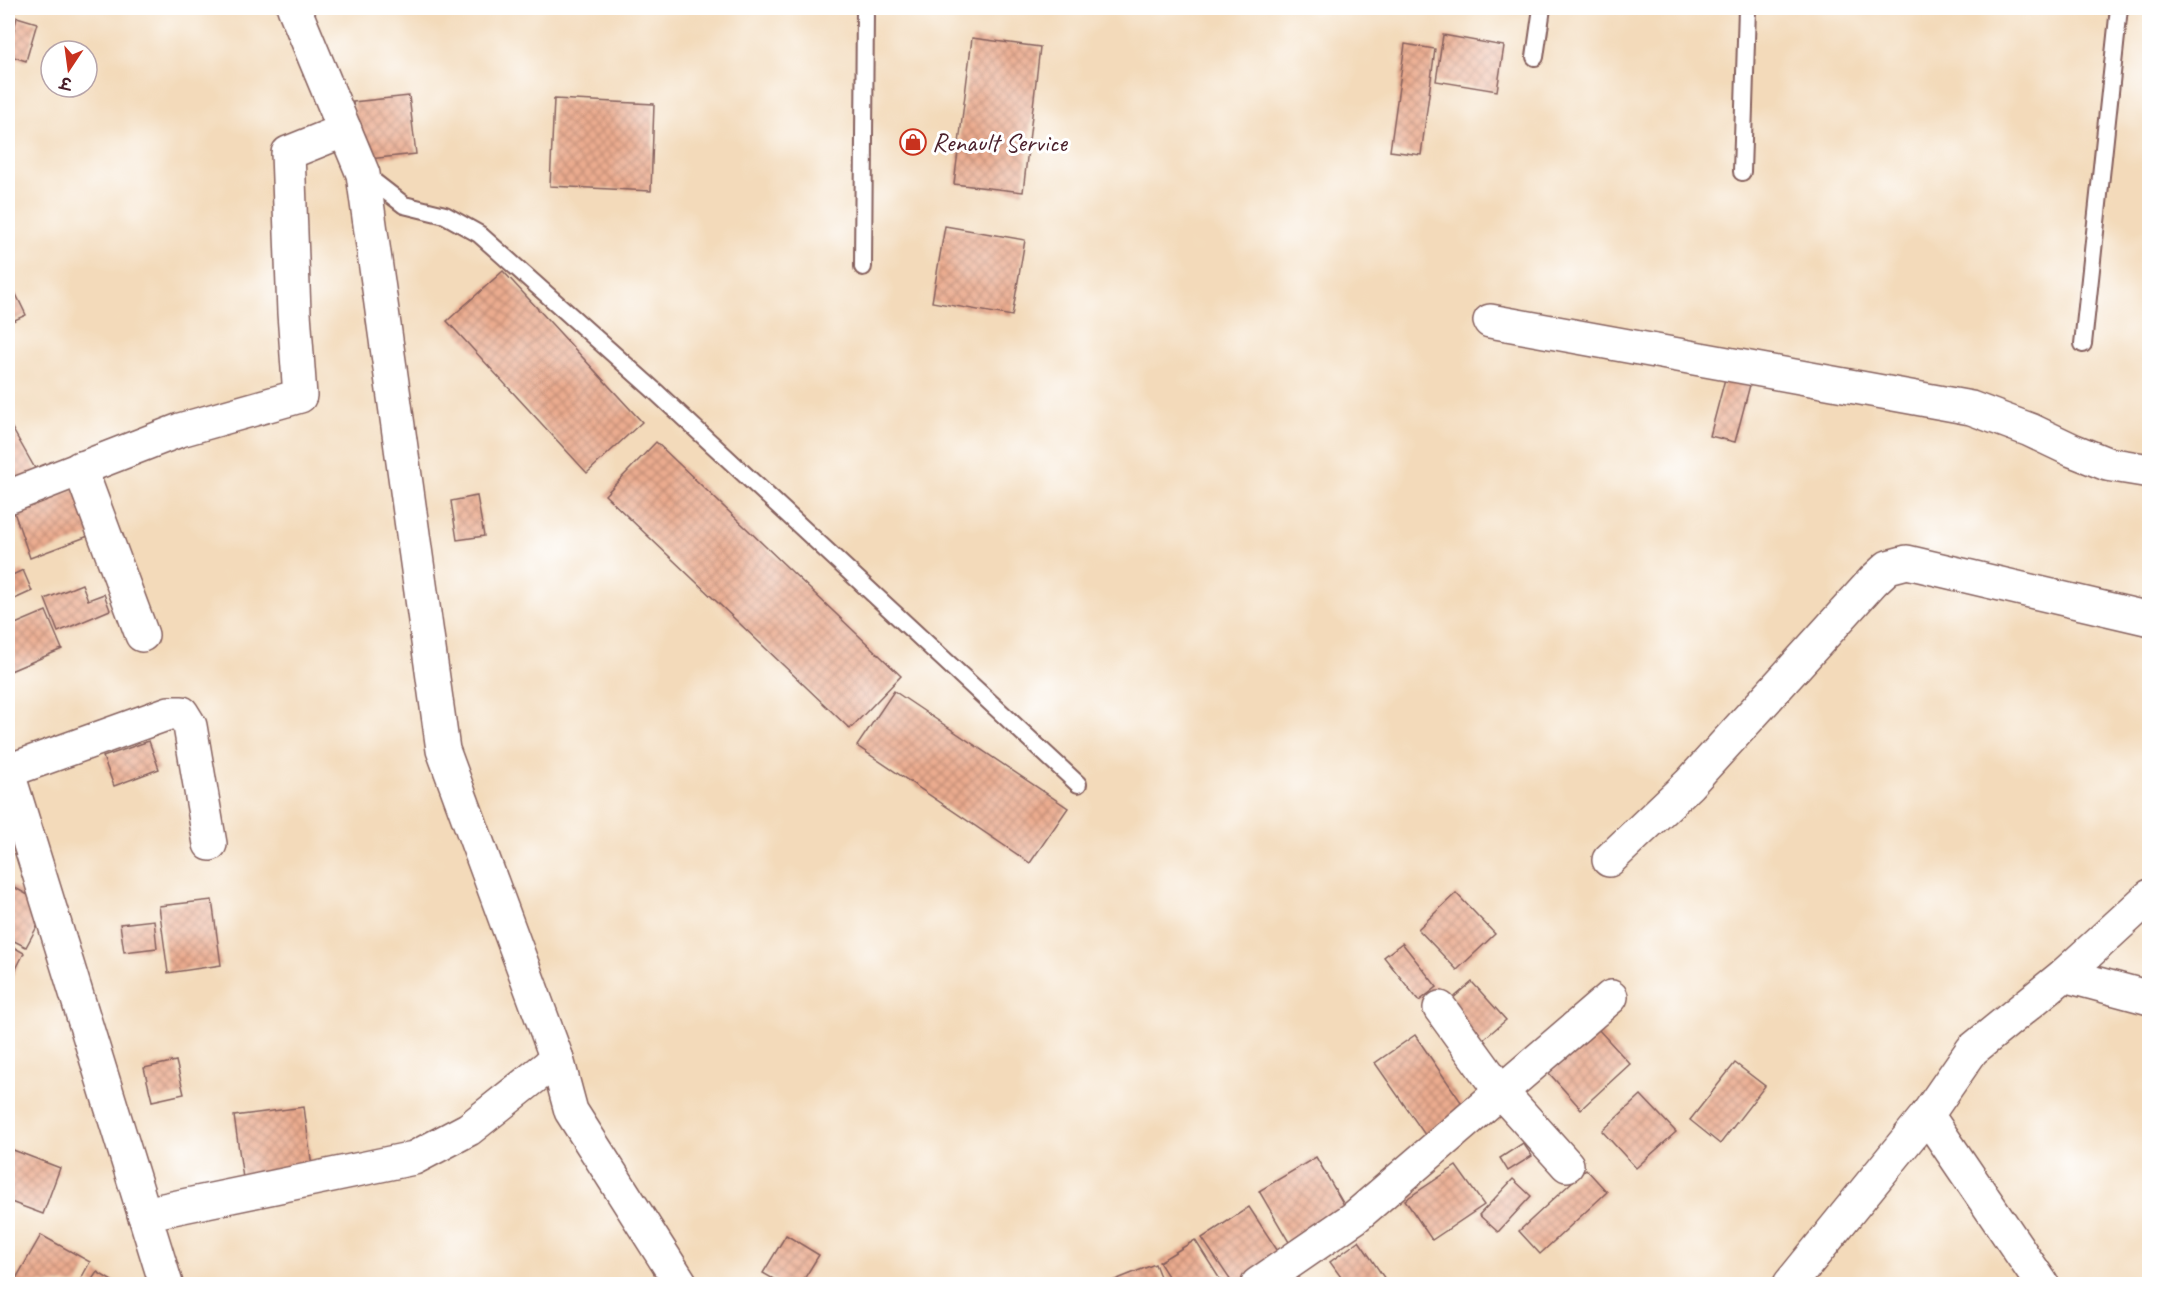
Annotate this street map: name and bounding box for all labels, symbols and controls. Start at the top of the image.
north arrow [39,39,99,99]
text: उ [57,71,75,94]
place label: Renault Service [932,126,1068,159]
shop icon: Renault Service [898,127,928,157]

